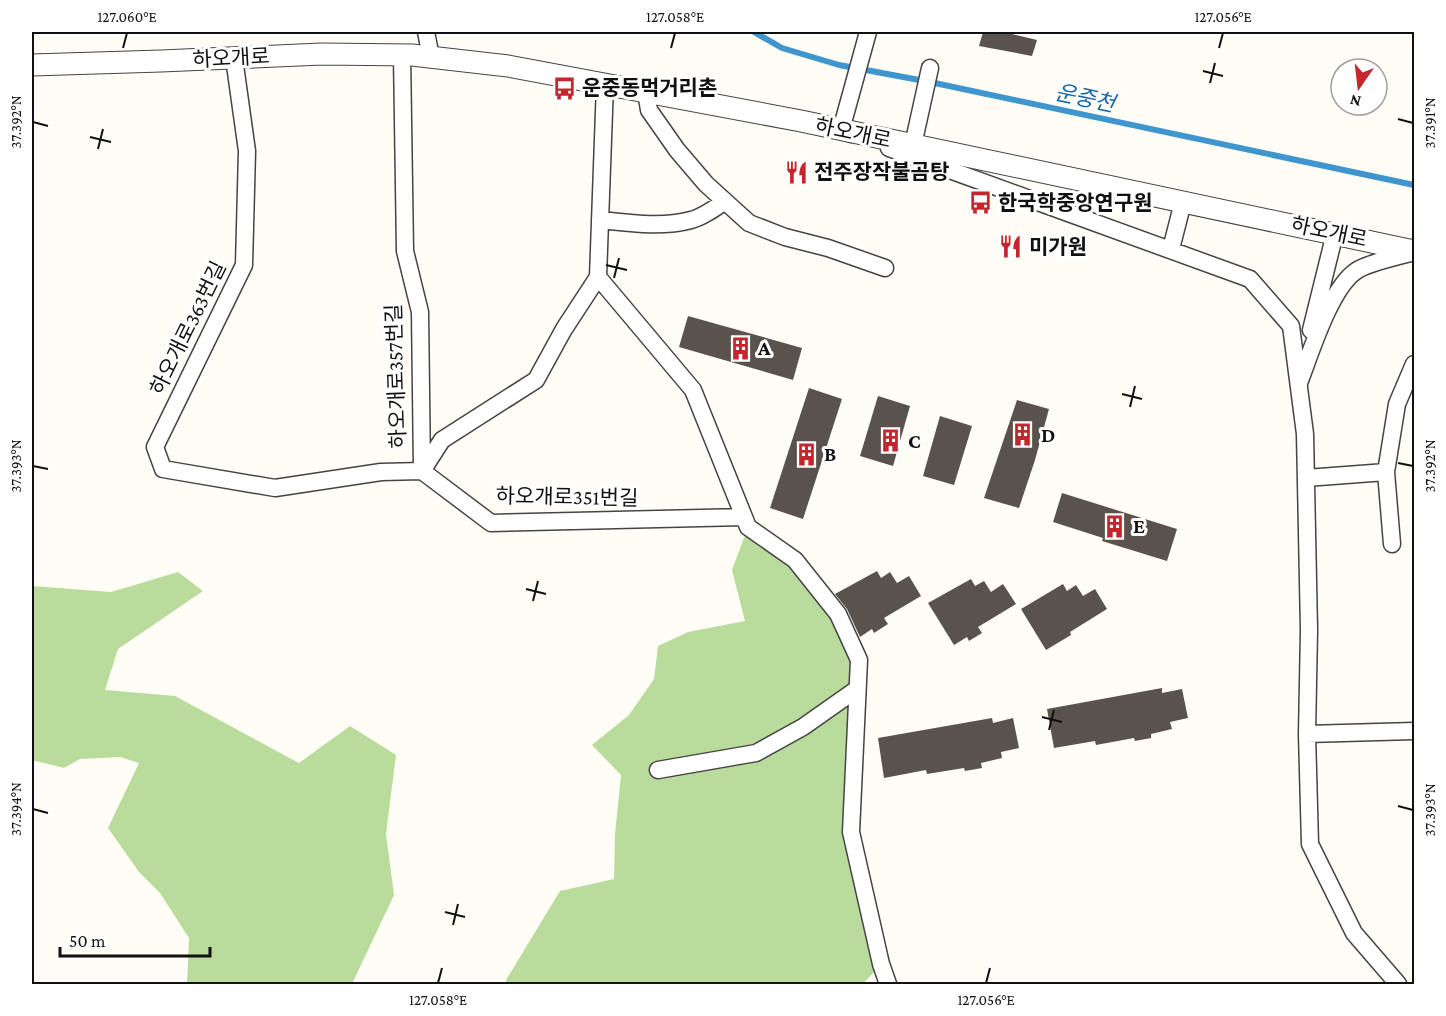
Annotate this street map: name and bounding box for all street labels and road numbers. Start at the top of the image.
street label: 하오개로 [192,44,270,72]
street label: 하오개로 [813,113,893,153]
street label: 하오개로 [1289,212,1369,252]
street label: 하오개로363번길 [145,257,231,399]
street label: 하오개로357번길 [381,303,411,449]
street label: 하오개로351번길 [495,484,639,510]

